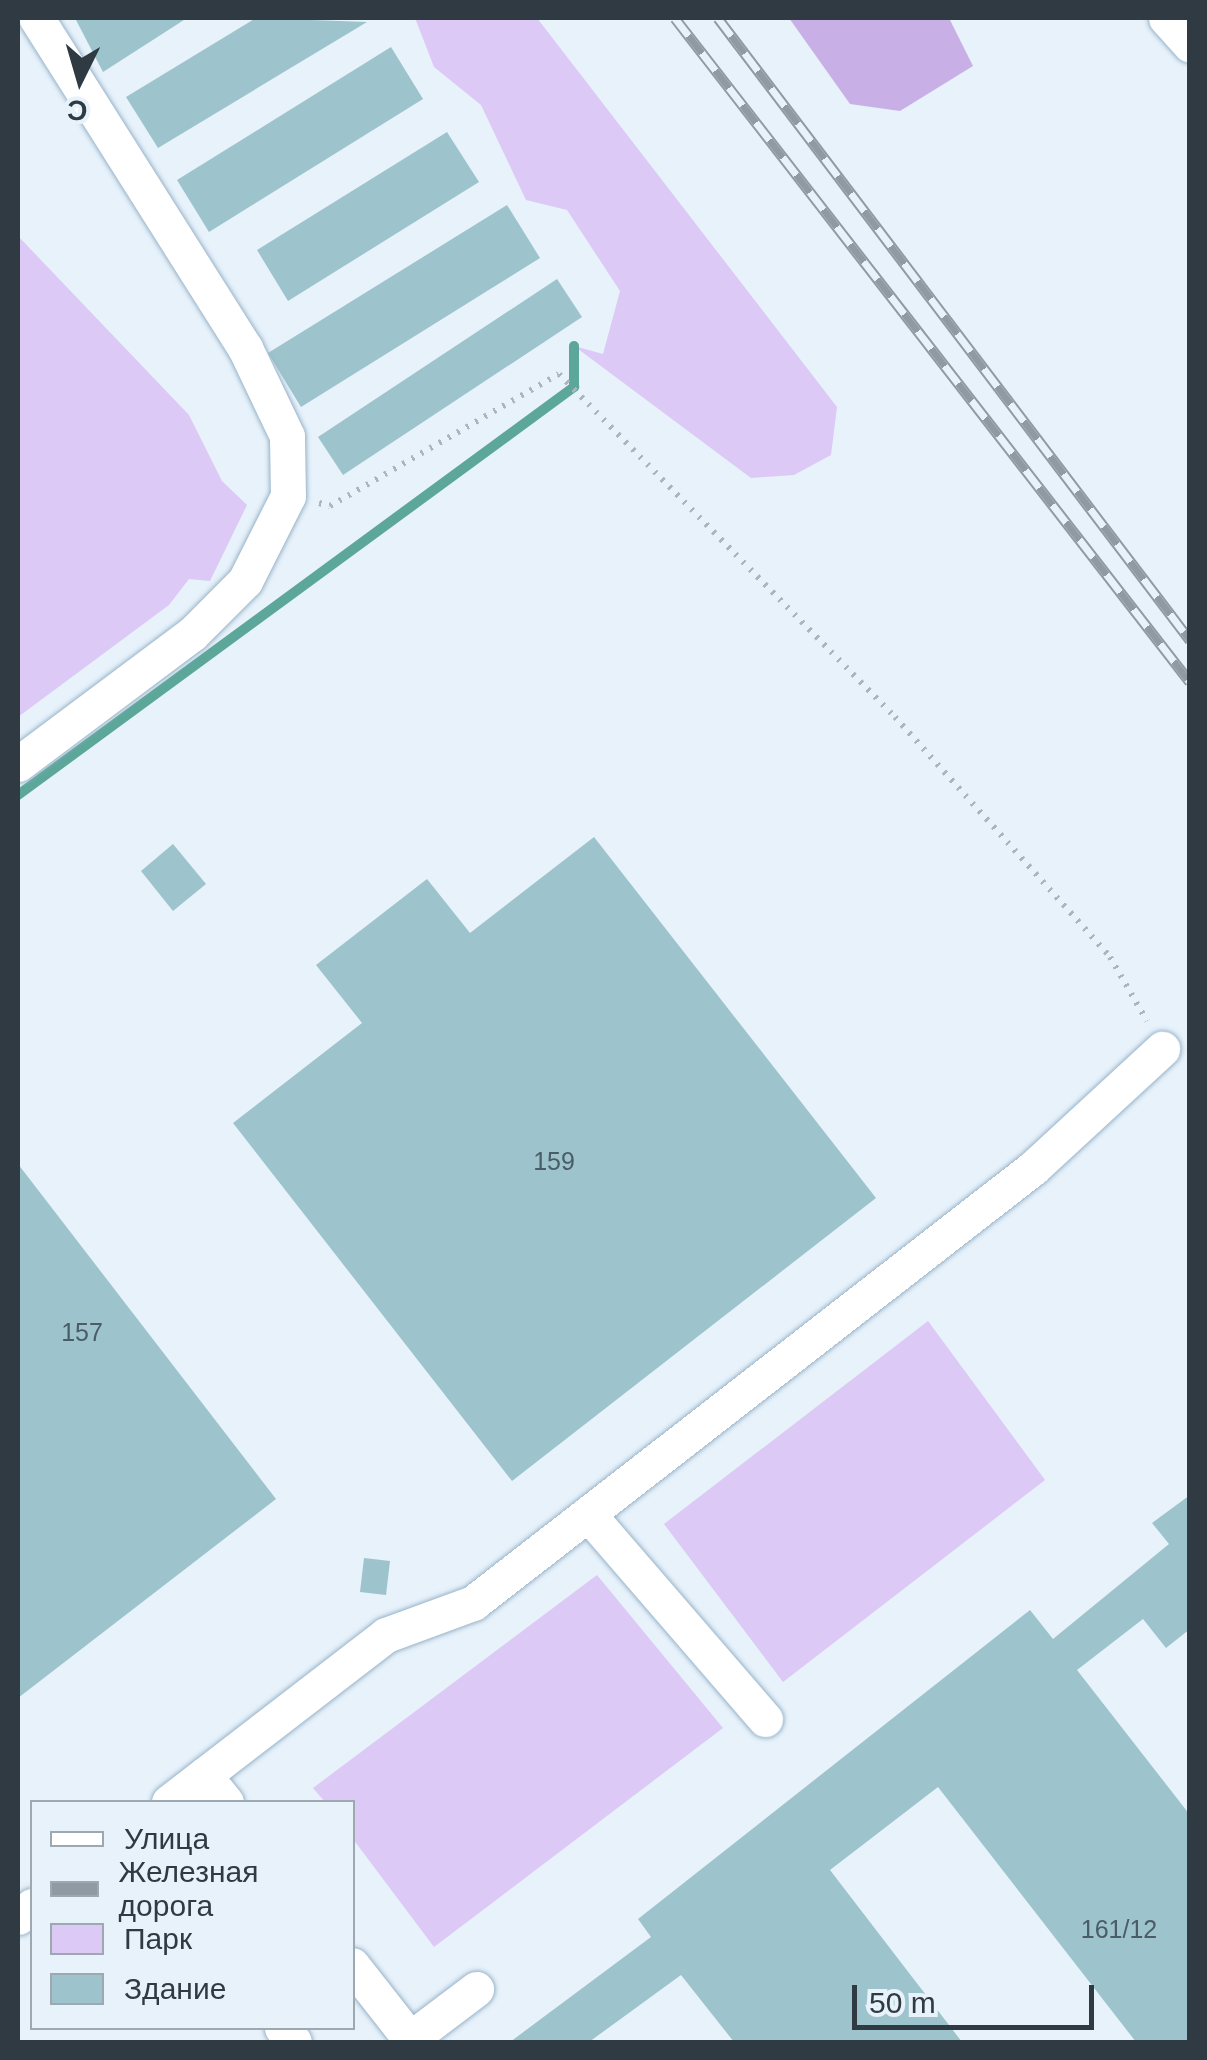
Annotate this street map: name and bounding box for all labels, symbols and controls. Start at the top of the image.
north arrow [30,30,130,130]
text: С [66,94,89,127]
house number: 159 [533,1146,575,1176]
house number: 157 [61,1317,103,1347]
legend [30,1800,355,2030]
text: Улица [124,1822,209,1855]
text: Железная дорога [119,1855,258,1922]
house number: 161/12 [1081,1914,1157,1944]
text: Парк [124,1922,192,1955]
scale bar [857,1965,1100,2027]
text: Здание [124,1972,226,2005]
text: 50 m [869,1986,936,2019]

